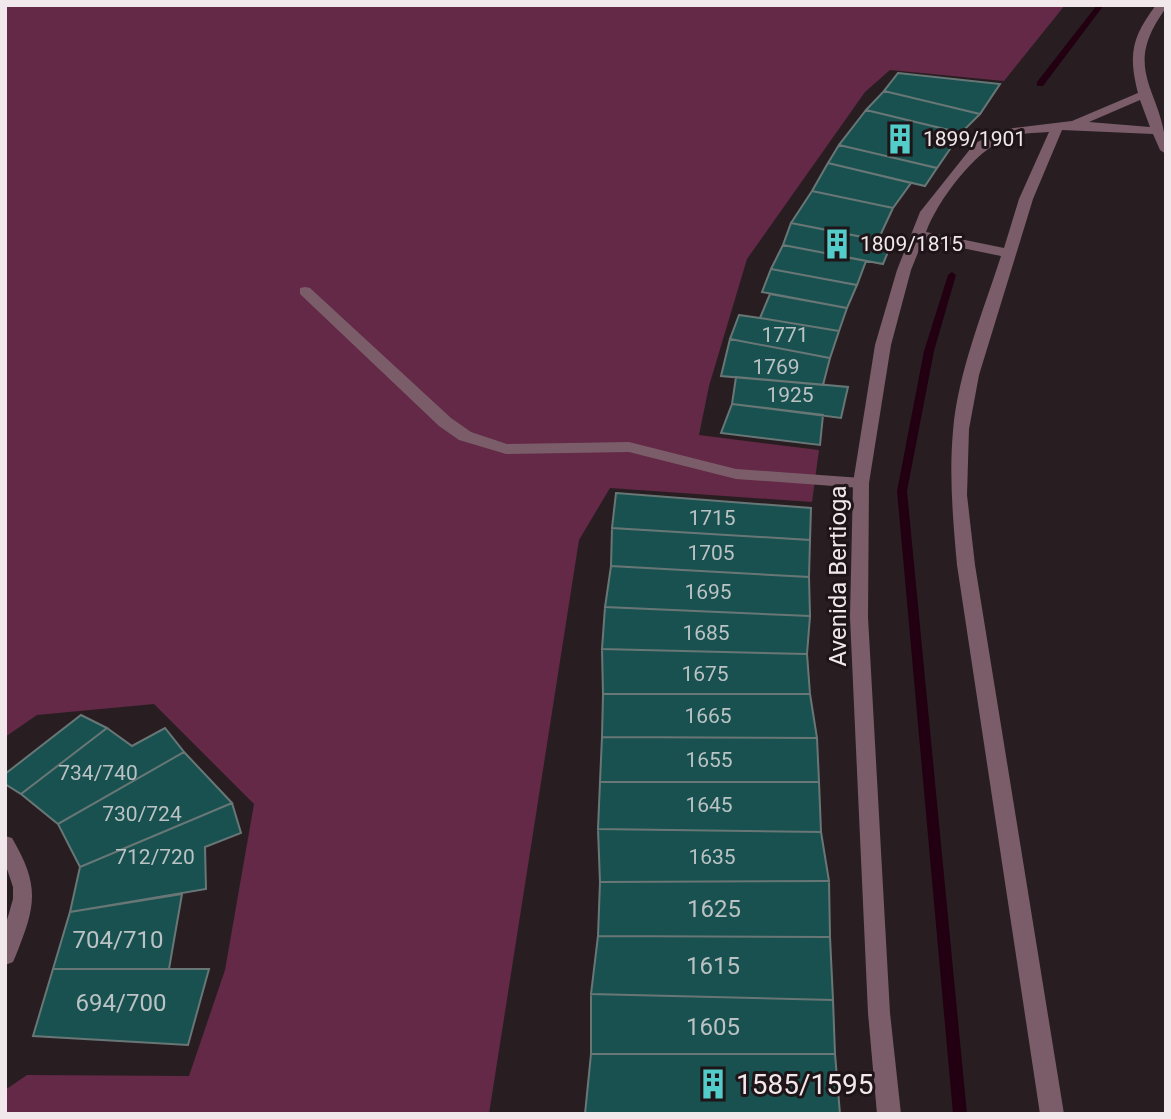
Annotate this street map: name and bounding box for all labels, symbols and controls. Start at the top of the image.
building icon: 1899/1901 [883,122,917,156]
place label: 1899/1901 [923,127,1026,151]
building icon: 1809/1815 [820,227,854,261]
place label: 1809/1815 [860,232,963,256]
house number: 1771 [761,323,809,347]
house number: 1769 [752,355,800,379]
house number: 1925 [766,383,814,407]
street label: Avenida Bertioga [824,485,852,667]
house number: 1715 [688,506,736,530]
house number: 1705 [687,541,735,565]
house number: 1695 [684,580,732,604]
house number: 1685 [682,621,730,645]
house number: 1675 [681,662,729,686]
house number: 1665 [684,704,732,728]
house number: 1655 [685,748,733,772]
house number: 734/740 [58,761,138,785]
house number: 1645 [685,793,733,817]
house number: 730/724 [102,802,182,826]
house number: 712/720 [115,845,195,869]
house number: 1635 [688,845,736,869]
house number: 1625 [687,895,741,923]
house number: 704/710 [73,926,163,954]
house number: 1615 [686,952,740,980]
house number: 694/700 [76,989,166,1017]
house number: 1605 [686,1013,740,1041]
building icon: 1585/1595 [696,1067,730,1101]
place label: 1585/1595 [736,1068,873,1101]

